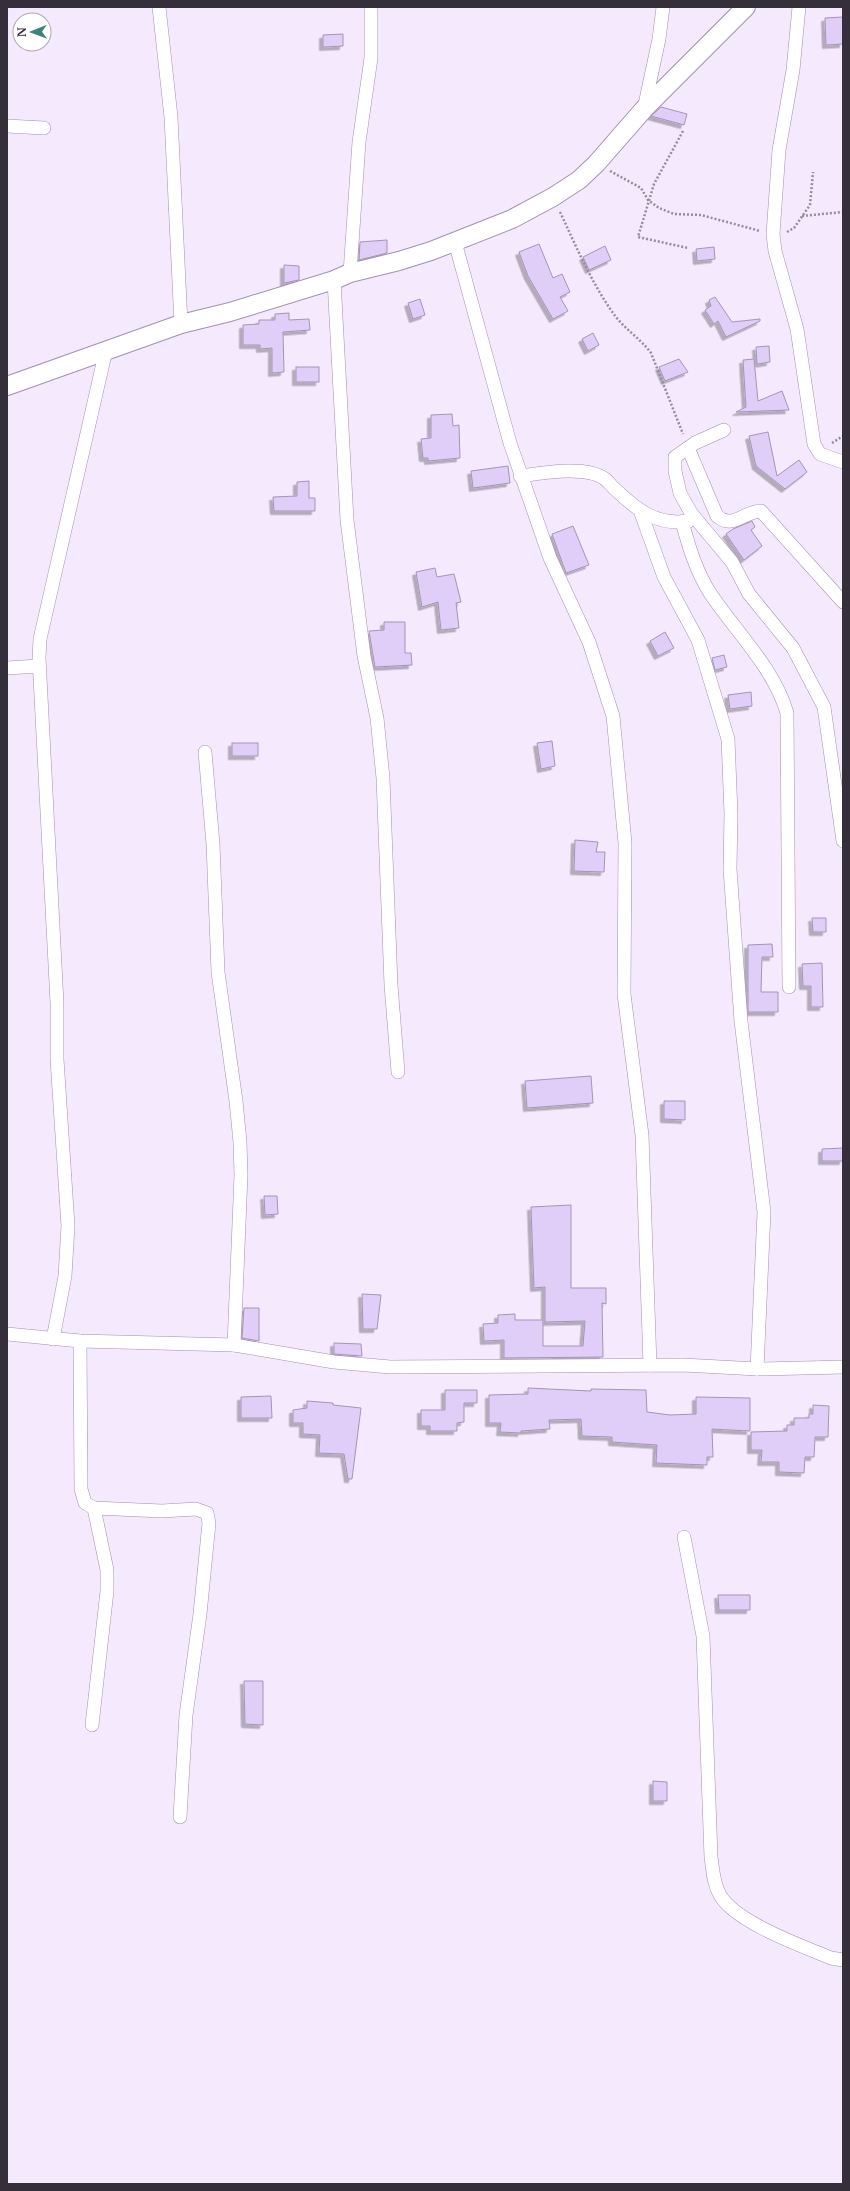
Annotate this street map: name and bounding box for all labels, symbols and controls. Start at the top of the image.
north arrow [12,12,52,52]
text: N [15,26,29,37]

